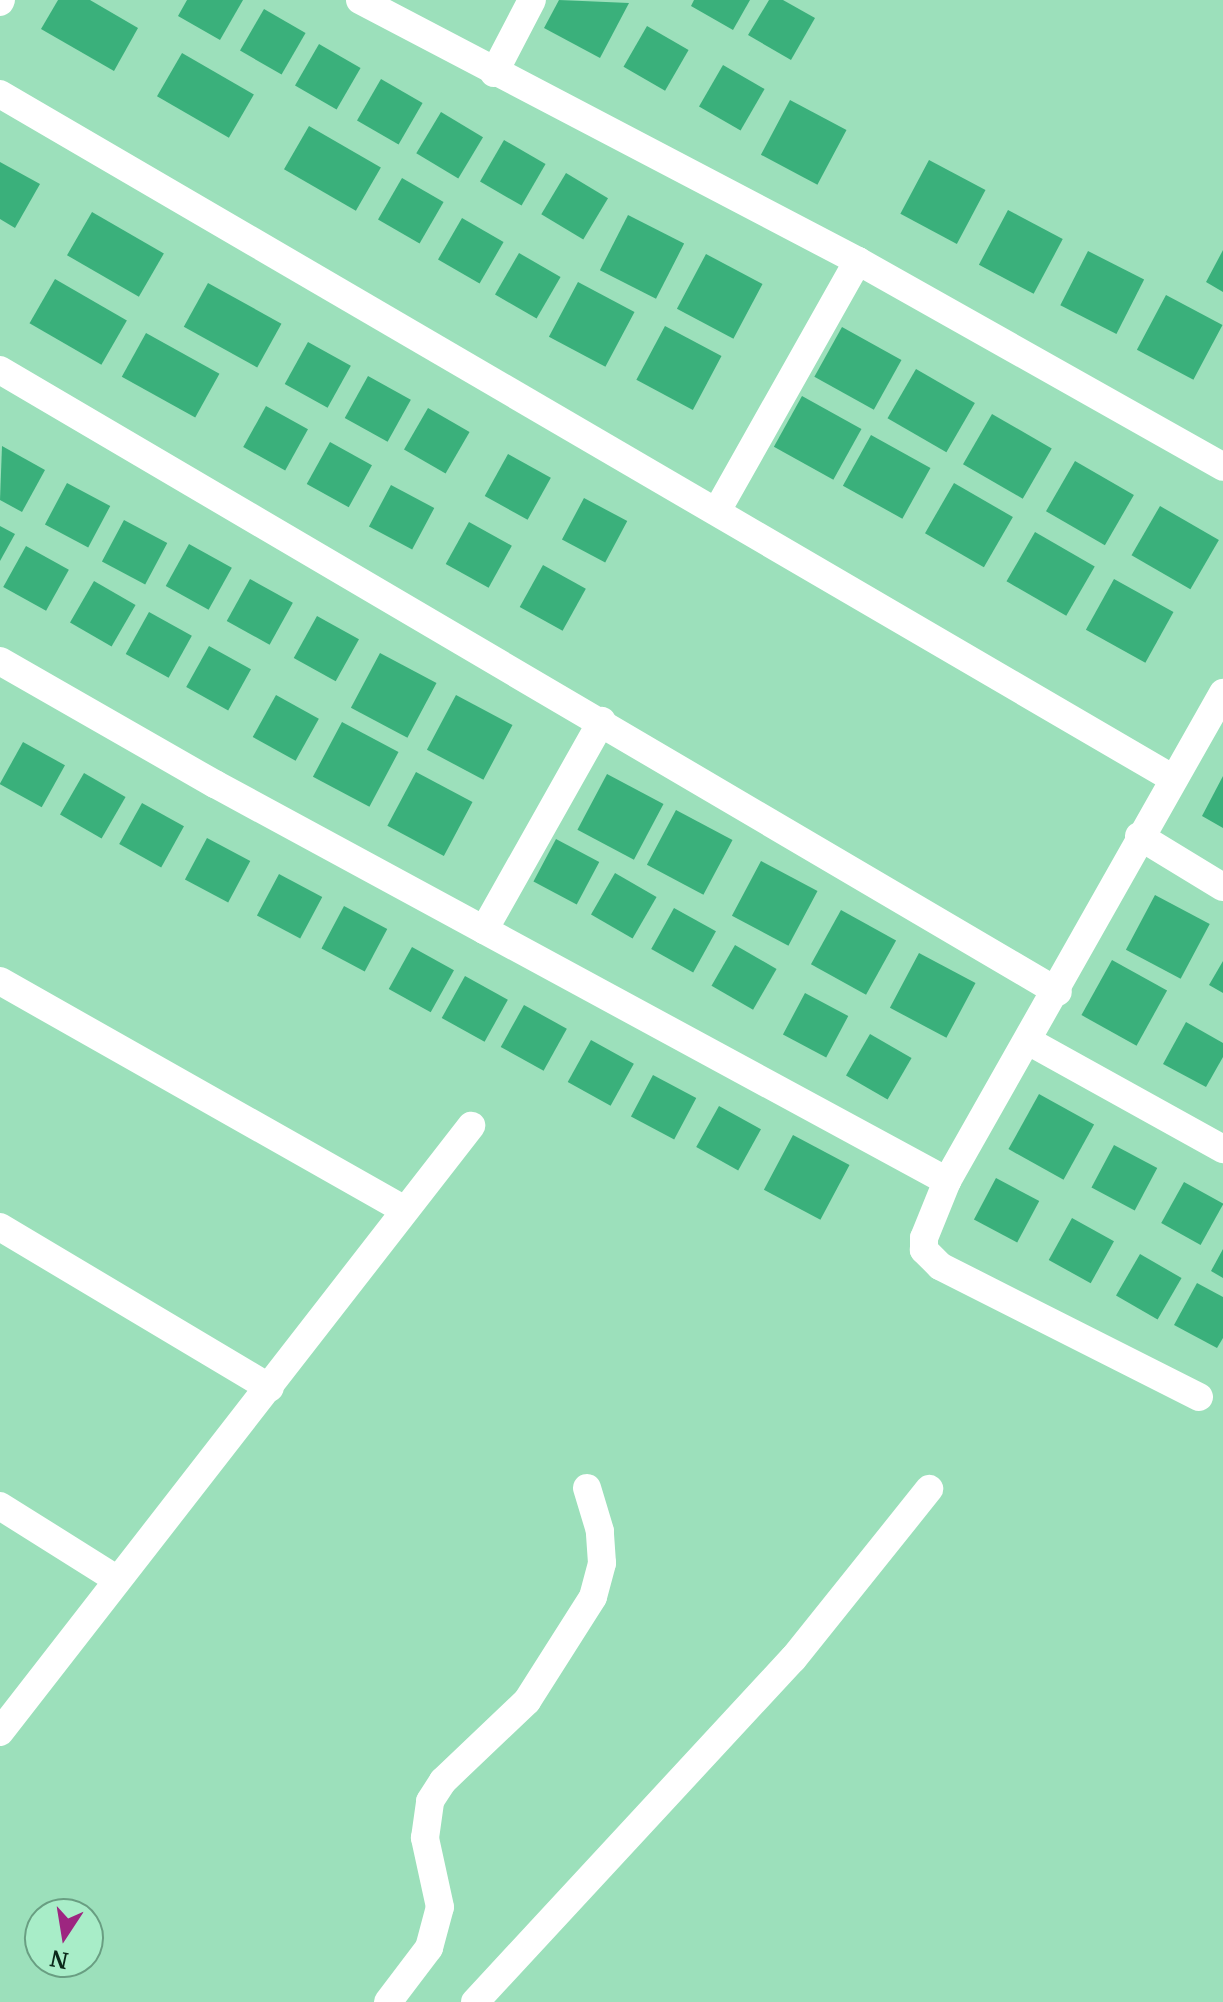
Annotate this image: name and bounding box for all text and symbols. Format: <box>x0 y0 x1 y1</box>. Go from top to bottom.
north arrow <box>24 1898 104 1978</box>
text: N <box>48 1944 71 1975</box>

